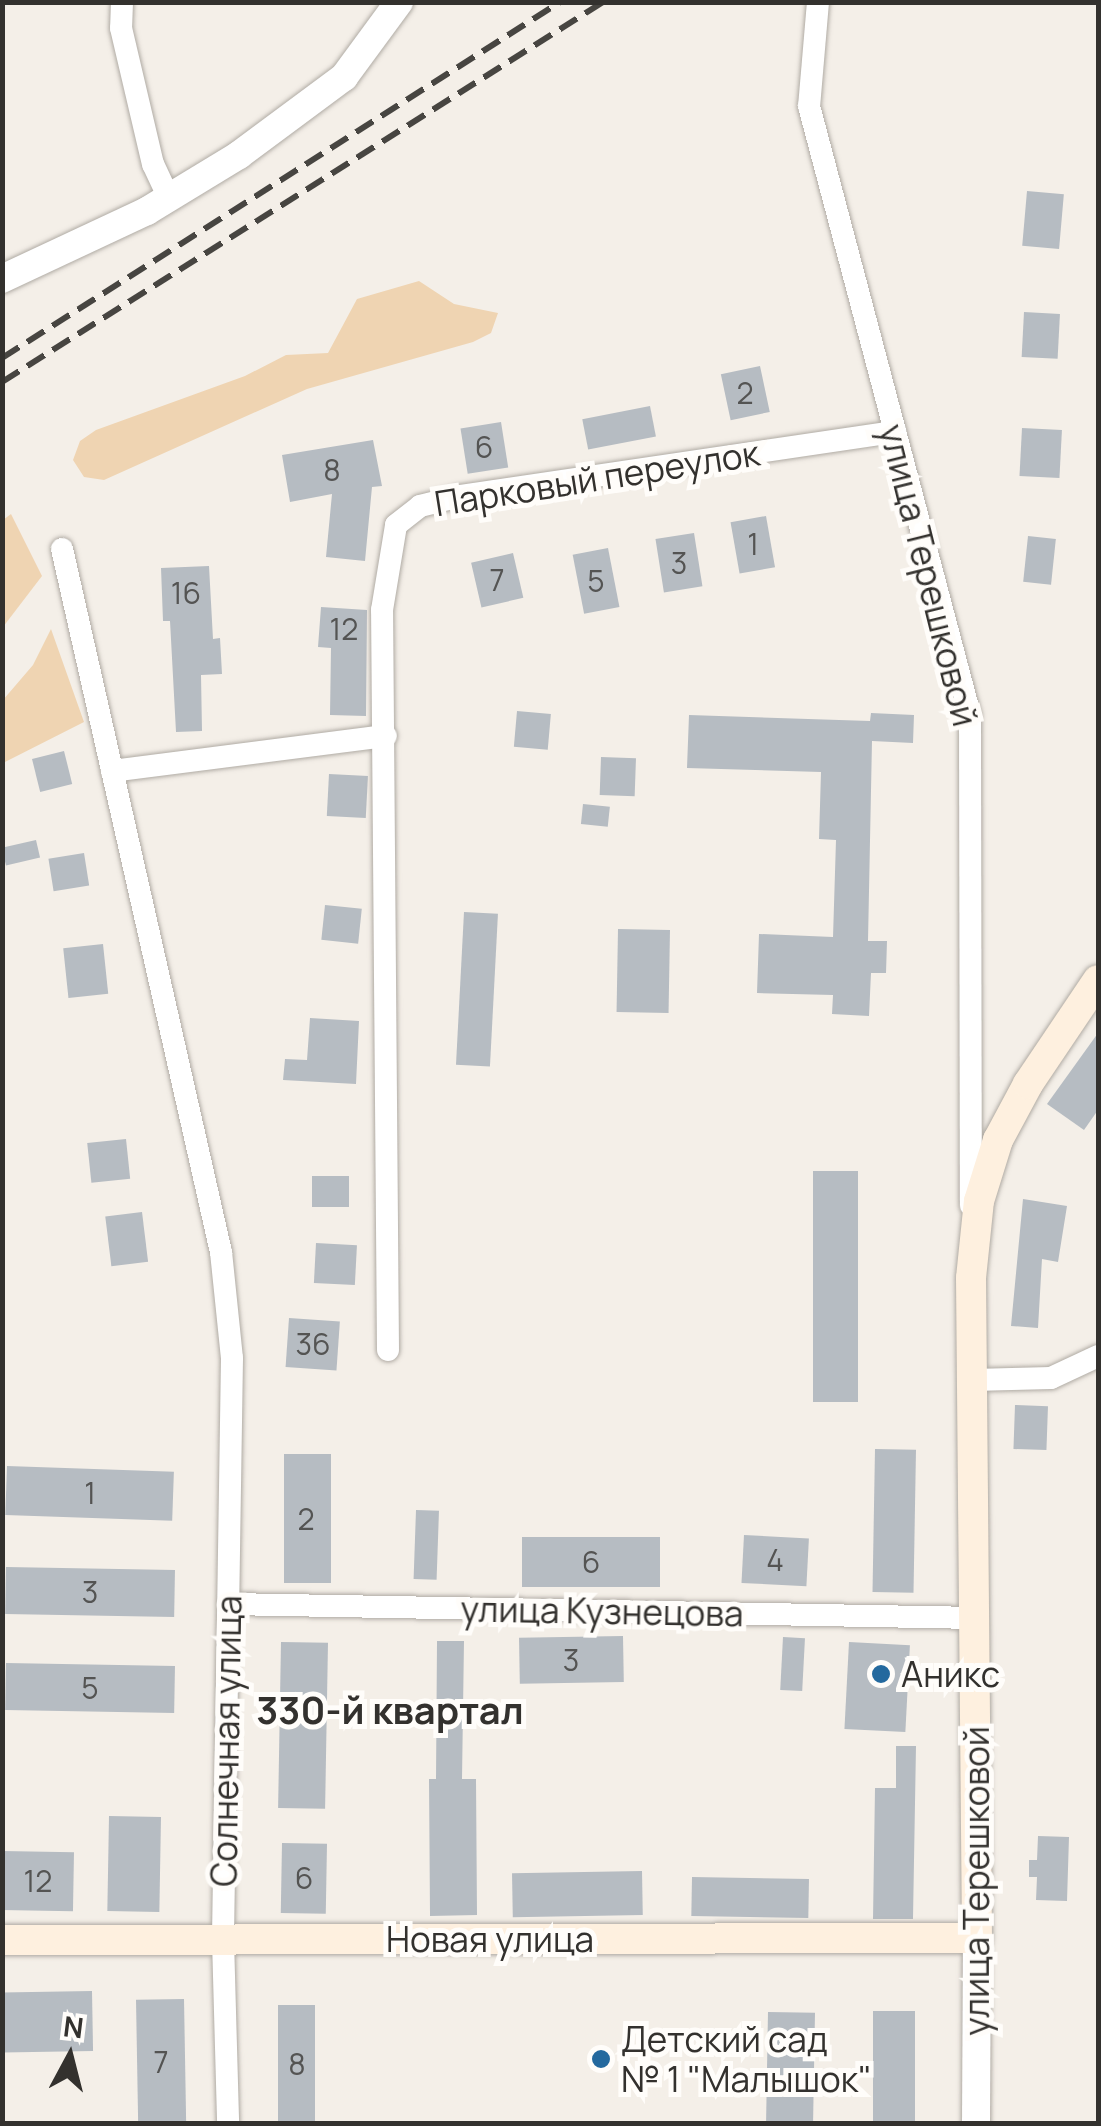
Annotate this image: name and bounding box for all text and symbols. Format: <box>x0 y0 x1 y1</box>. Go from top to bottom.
house number: 2 <box>736 375 754 411</box>
street label: улица Терешковой <box>871 420 987 730</box>
house number: 6 <box>475 429 493 465</box>
street label: Парковый переулок <box>432 432 762 524</box>
house number: 8 <box>323 452 341 488</box>
house number: 1 <box>747 526 759 562</box>
house number: 3 <box>671 545 687 581</box>
house number: 7 <box>489 562 505 598</box>
house number: 5 <box>587 563 605 599</box>
house number: 16 <box>171 575 201 611</box>
house number: 12 <box>330 611 358 647</box>
house number: 36 <box>295 1326 331 1362</box>
house number: 1 <box>84 1475 96 1511</box>
house number: 2 <box>297 1501 315 1537</box>
house number: 4 <box>766 1542 784 1578</box>
house number: 6 <box>582 1544 600 1580</box>
house number: 3 <box>82 1574 98 1610</box>
street label: улица Кузнецова <box>460 1588 744 1634</box>
street label: Солнечная улица <box>202 1595 250 1887</box>
house number: 3 <box>563 1642 579 1678</box>
place label: Аникс <box>901 1653 1000 1695</box>
marker: Аникс <box>870 1663 892 1685</box>
house number: 5 <box>81 1670 99 1706</box>
district label: 330-й квартал <box>256 1687 524 1733</box>
street label: улица Терешковой <box>955 1726 997 2036</box>
house number: 6 <box>295 1860 313 1896</box>
house number: 12 <box>24 1863 52 1899</box>
street label: Новая улица <box>386 1918 594 1960</box>
north arrow <box>20 2006 120 2106</box>
text: N <box>61 2006 86 2046</box>
place label: Детский сад № 1 "Малышок" <box>621 2018 872 2100</box>
house number: 7 <box>153 2044 169 2080</box>
house number: 8 <box>288 2046 306 2082</box>
marker: Детский сад № 1 "Малышок" <box>590 2048 612 2070</box>

